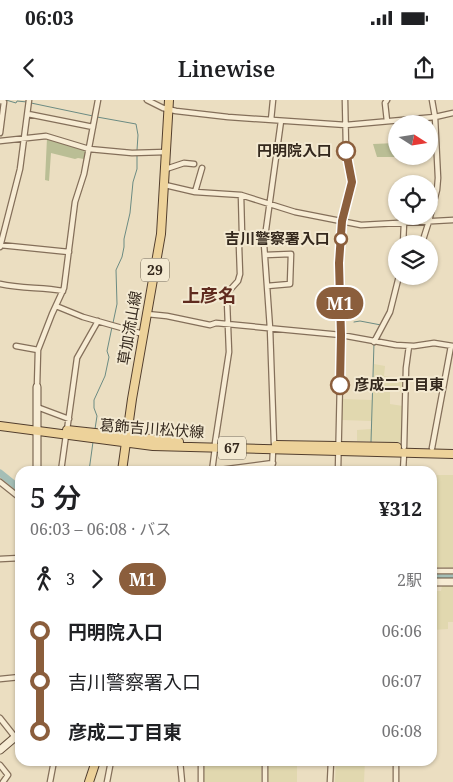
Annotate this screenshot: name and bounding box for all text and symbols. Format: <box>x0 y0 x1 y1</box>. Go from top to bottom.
text: 06:03 <box>25 5 74 31</box>
text: Linewise <box>178 53 275 83</box>
icon: back <box>15 54 43 82</box>
icon: share <box>410 54 438 82</box>
north arrow <box>388 115 438 165</box>
map controls <box>388 115 438 285</box>
place label: 円明院入口 <box>257 140 332 160</box>
marker: 円明院入口 <box>336 141 356 161</box>
button: locate <box>388 175 438 225</box>
place label: 吉川警察署入口 <box>225 228 330 248</box>
marker: 吉川警察署入口 <box>334 232 348 246</box>
button: layers <box>388 235 438 285</box>
road number: 29 <box>141 258 169 282</box>
district label: 上彦名 <box>182 283 236 307</box>
line badge: M1 <box>318 287 362 319</box>
street label: 草加流山線 <box>113 289 145 367</box>
text: M1 <box>326 291 354 315</box>
place label: 彦成二丁目東 <box>354 374 444 394</box>
marker: 彦成二丁目東 <box>330 375 350 395</box>
street label: 葛飾吉川松伏線 <box>99 414 205 442</box>
road number: 67 <box>218 436 246 459</box>
text: 5 分 <box>30 478 81 516</box>
text: ¥312 <box>379 496 422 522</box>
text: 06:03 – 06:08 · バス <box>30 518 171 540</box>
icon: walk <box>30 565 58 593</box>
icon: forward <box>83 565 111 593</box>
text: M1 <box>129 567 156 591</box>
text: 3 <box>66 568 75 590</box>
text: 2駅 <box>397 569 422 591</box>
text: 円明院入口 <box>68 619 163 645</box>
text: 06:06 <box>382 620 422 642</box>
text: 吉川警察署入口 <box>68 669 201 695</box>
text: 06:07 <box>382 670 422 692</box>
text: 彦成二丁目東 <box>68 719 182 745</box>
text: 06:08 <box>382 720 422 742</box>

